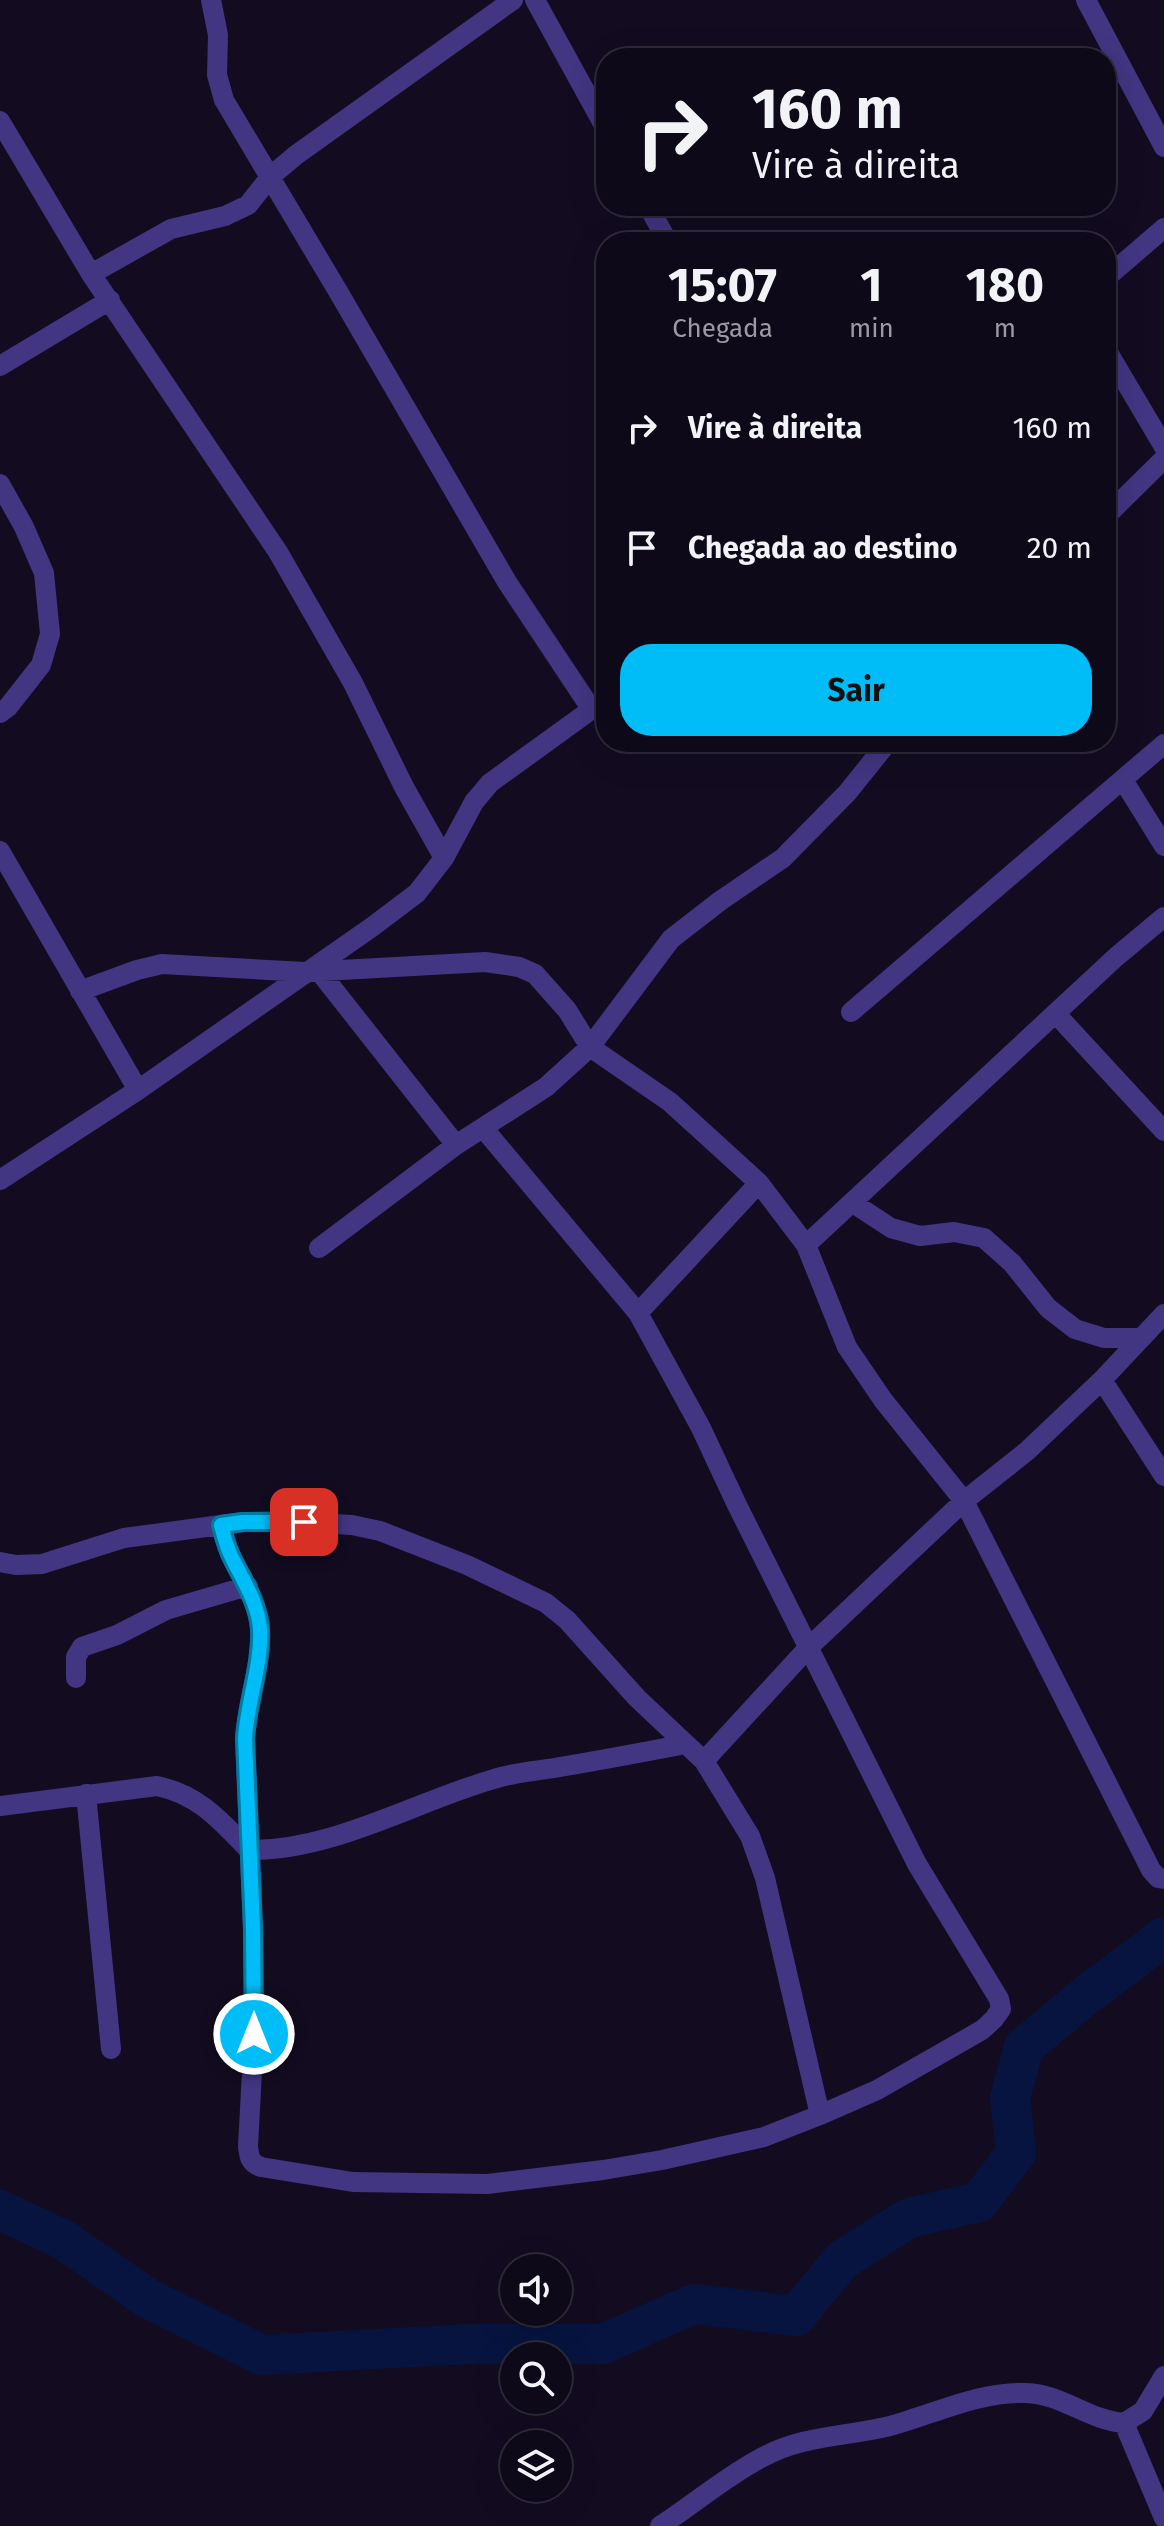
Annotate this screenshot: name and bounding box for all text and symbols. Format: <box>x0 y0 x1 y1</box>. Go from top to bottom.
text: 160 m <box>752 76 903 143</box>
icon: right <box>620 80 724 184</box>
text: Vire à direita <box>752 144 960 188</box>
text: 15:07 <box>668 256 777 314</box>
text: 1 <box>860 256 883 314</box>
text: 180 <box>966 256 1044 314</box>
text: Chegada <box>672 313 773 344</box>
text: min <box>849 313 894 344</box>
text: m <box>994 313 1016 344</box>
icon: right <box>620 406 664 450</box>
text: Vire à direita <box>688 410 862 446</box>
text: 160 m <box>1013 410 1092 446</box>
icon: arrive <box>620 526 664 570</box>
text: Chegada ao destino <box>688 530 958 566</box>
text: 20 m <box>1027 530 1092 566</box>
button: Sair <box>620 644 1092 736</box>
pin <box>270 1488 338 1556</box>
icon: arrive <box>282 1500 326 1544</box>
position arrow <box>212 1992 296 2076</box>
map controls <box>500 2254 572 2502</box>
button: sound <box>500 2254 572 2326</box>
button: search <box>500 2342 572 2414</box>
button: layers <box>500 2430 572 2502</box>

